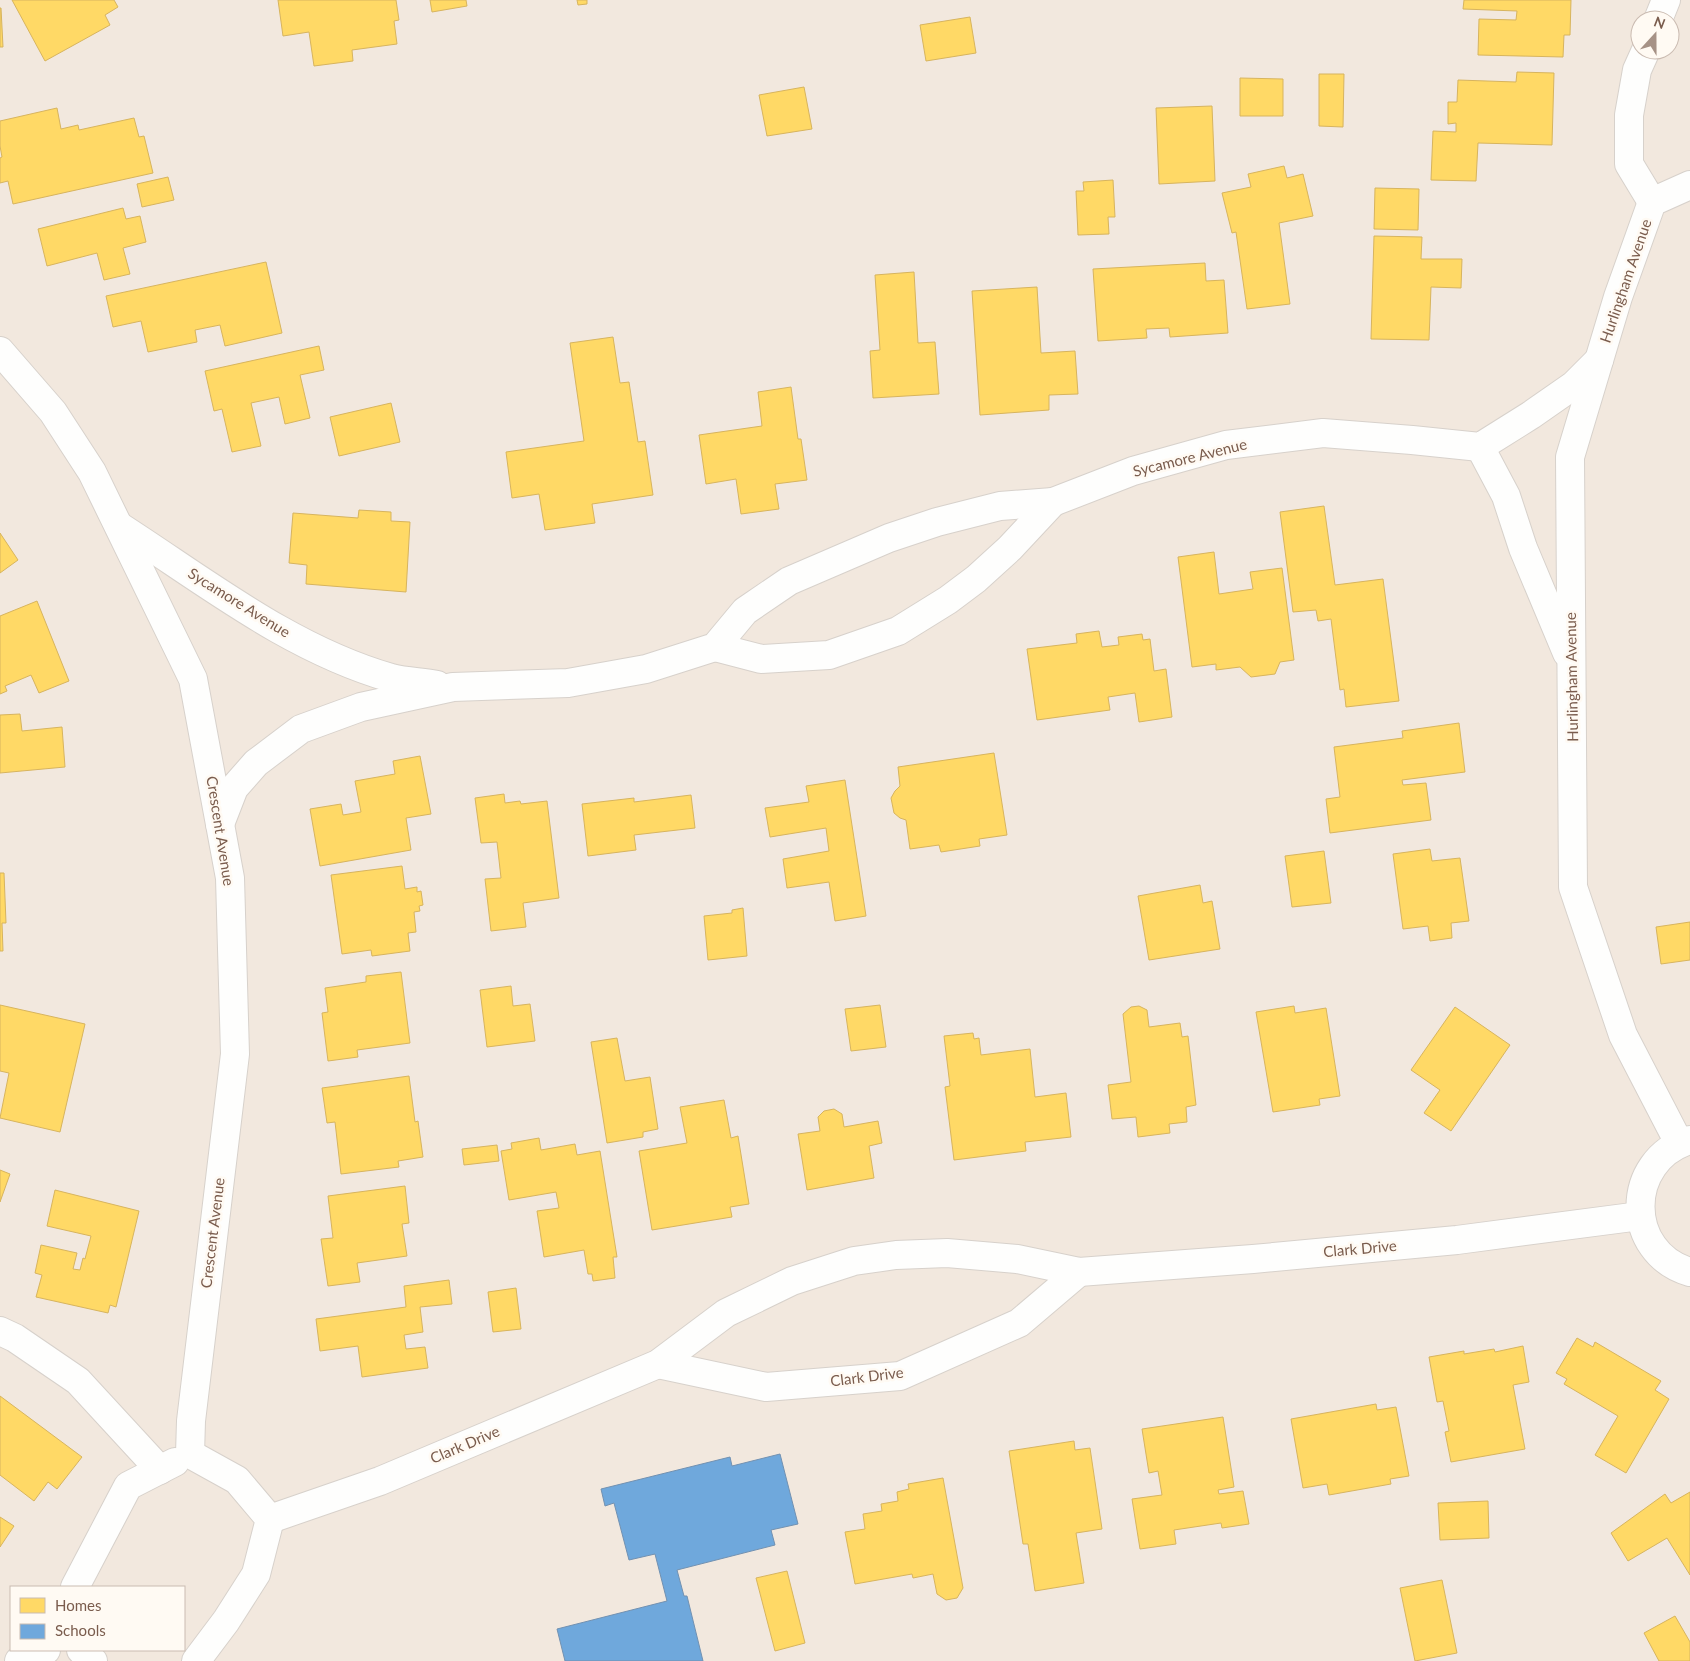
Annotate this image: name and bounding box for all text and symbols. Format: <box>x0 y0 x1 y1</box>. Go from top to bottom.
north arrow <box>1630 10 1680 60</box>
text: N <box>1652 13 1668 32</box>
street label: Hurlingham Avenue <box>1595 216 1655 345</box>
street label: Sycamore Avenue <box>1131 434 1249 480</box>
street label: Sycamore Avenue <box>185 564 294 641</box>
street label: Hurlingham Avenue <box>1561 612 1581 742</box>
street label: Crescent Avenue <box>203 775 239 887</box>
street label: Crescent Avenue <box>196 1177 228 1289</box>
street label: Clark Drive <box>1322 1236 1397 1260</box>
street label: Clark Drive <box>829 1363 905 1389</box>
street label: Clark Drive <box>427 1421 502 1467</box>
legend <box>10 1586 185 1651</box>
text: Homes <box>55 1596 101 1614</box>
text: Schools <box>55 1621 106 1639</box>

